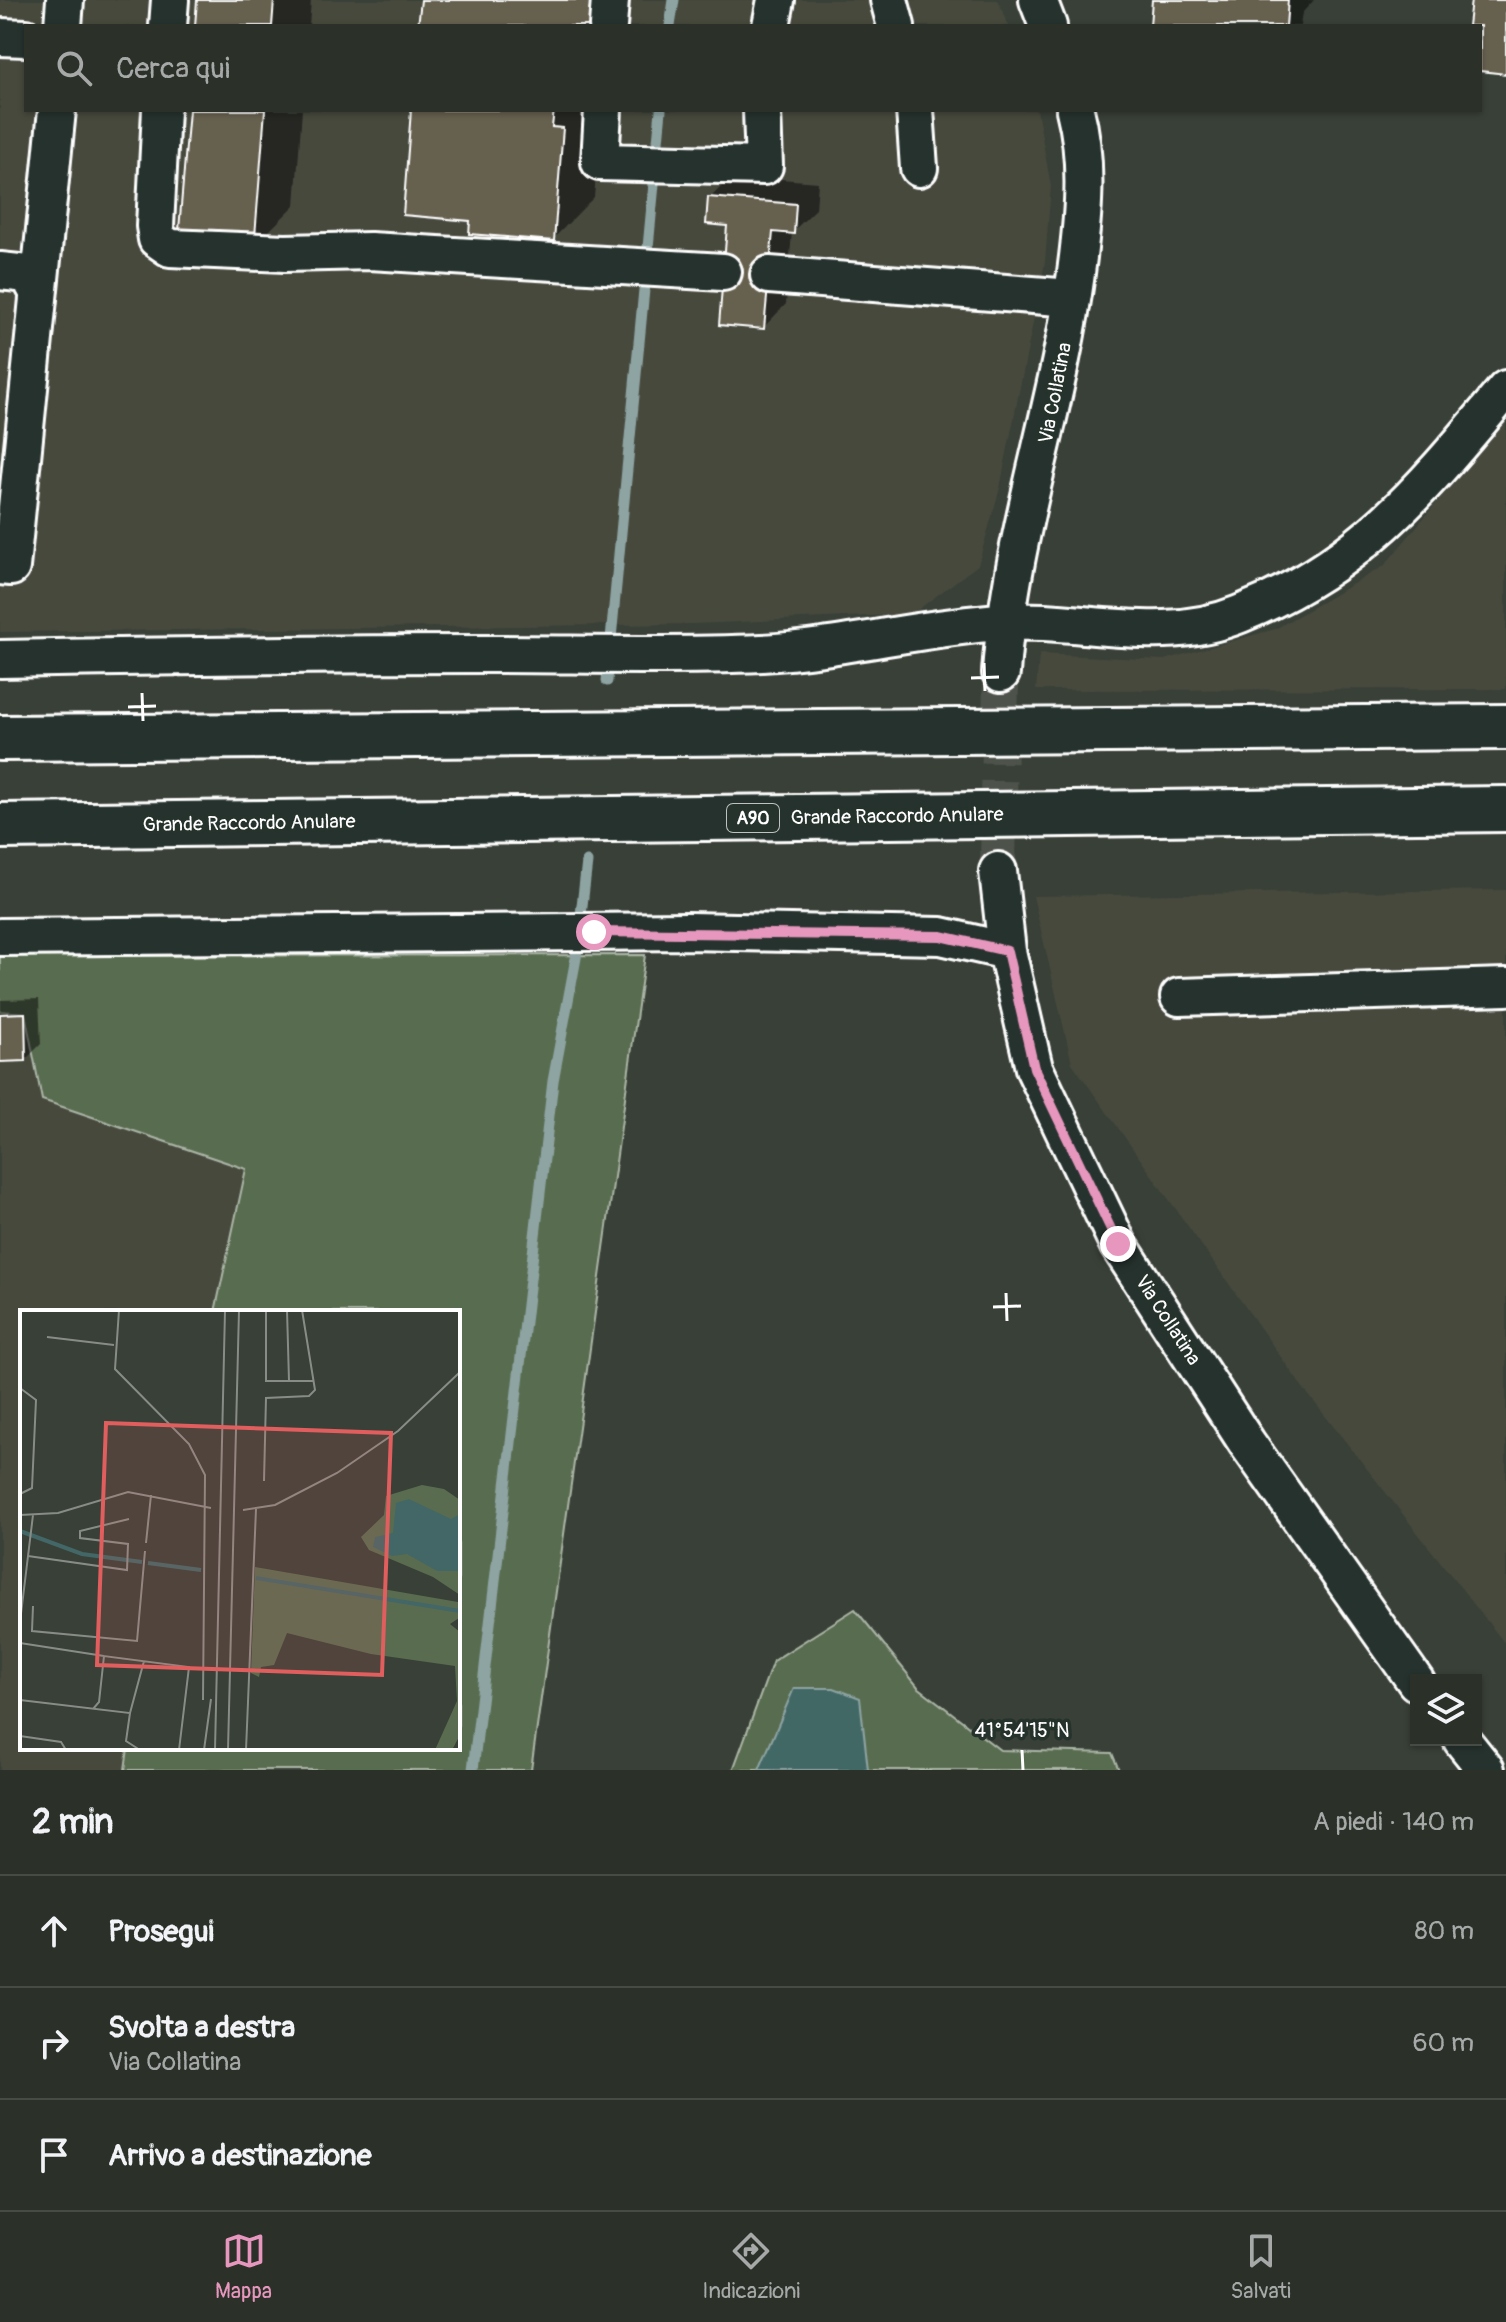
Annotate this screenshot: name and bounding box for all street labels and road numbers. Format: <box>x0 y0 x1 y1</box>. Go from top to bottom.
street label: Via Collatina <box>1033 340 1077 446</box>
street label: Grande Raccordo Anulare <box>790 802 1004 830</box>
road number: A90 <box>727 804 779 832</box>
street label: Grande Raccordo Anulare <box>142 809 356 837</box>
street label: Via Collatina <box>1130 1270 1206 1370</box>

